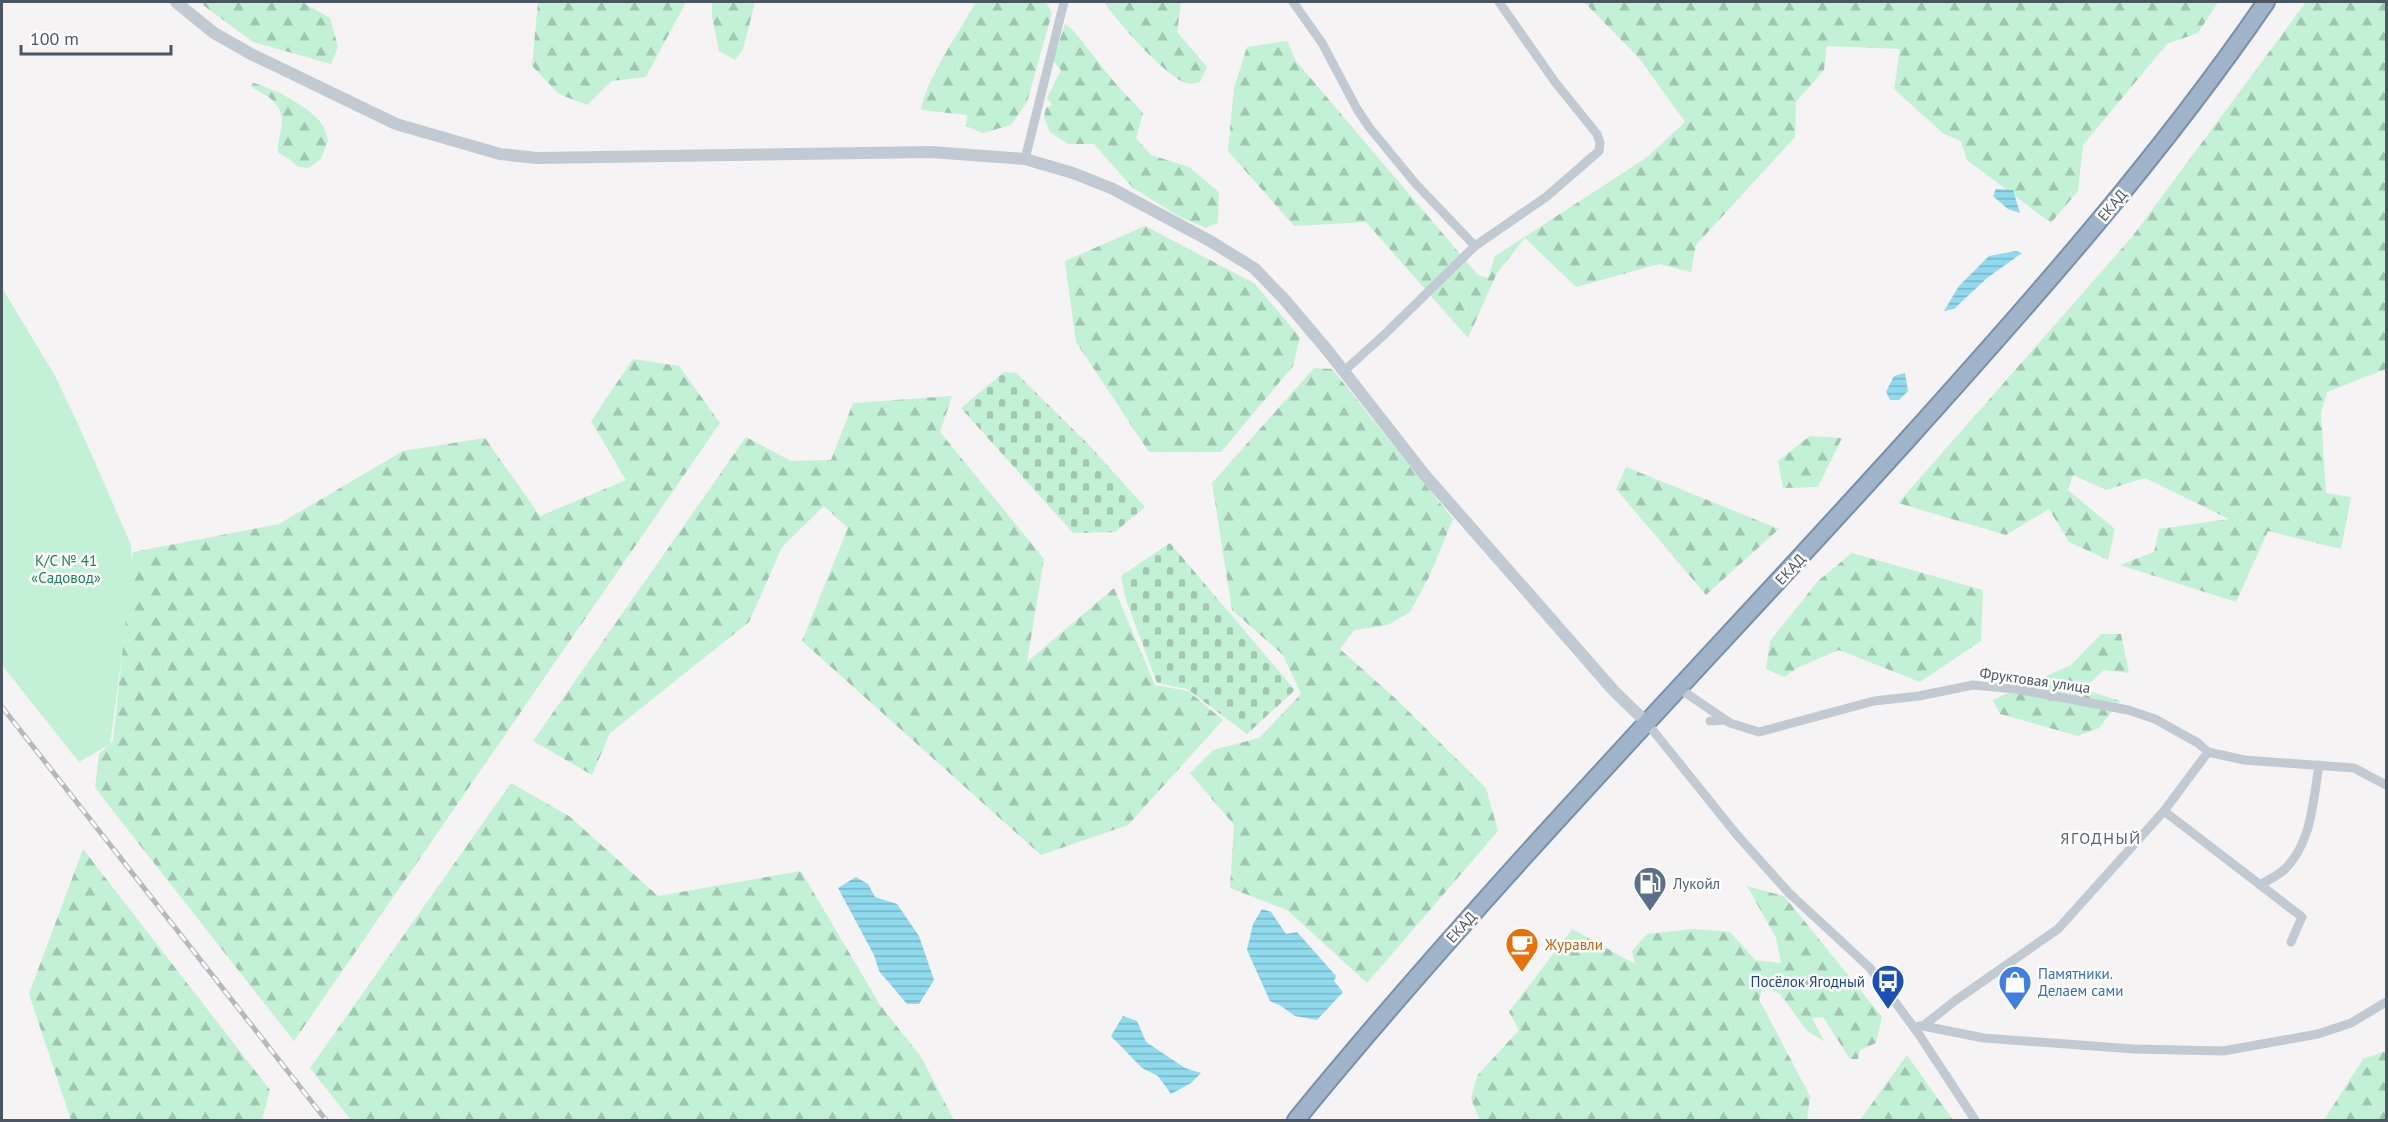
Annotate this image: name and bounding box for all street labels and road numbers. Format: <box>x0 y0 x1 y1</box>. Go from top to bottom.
street label: ЕКАД <box>2093 185 2131 225</box>
street label: ЕКАД <box>1771 549 1809 589</box>
street label: Фруктовая улица <box>1978 663 2092 697</box>
street label: ЕКАД <box>1442 907 1480 947</box>

